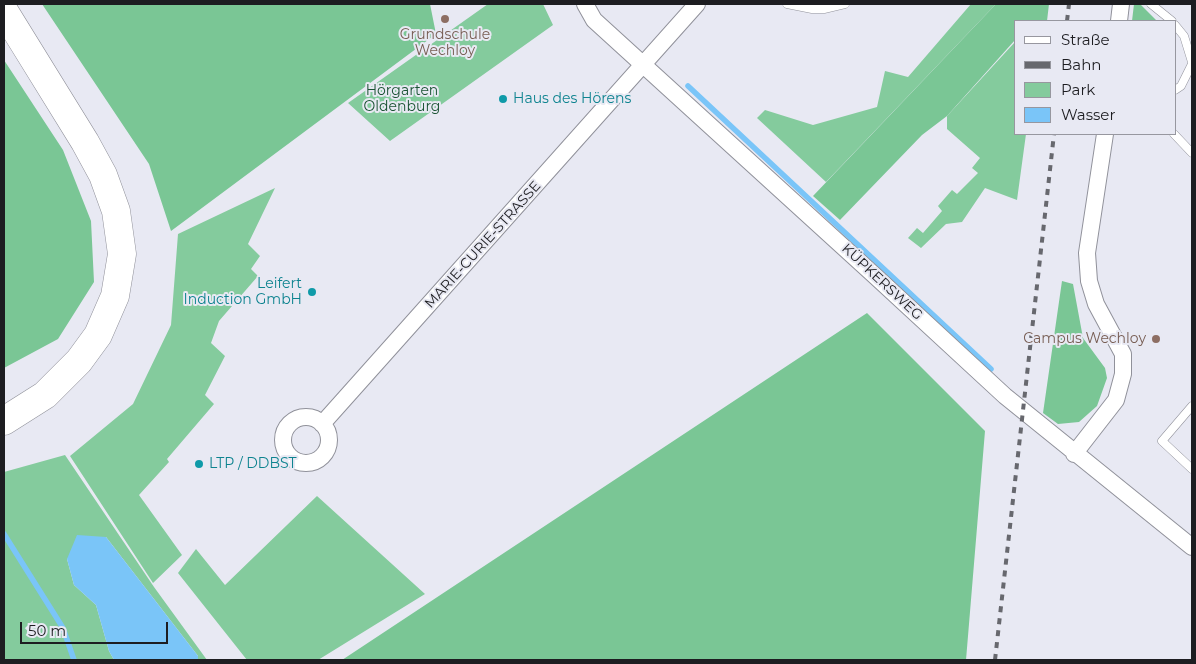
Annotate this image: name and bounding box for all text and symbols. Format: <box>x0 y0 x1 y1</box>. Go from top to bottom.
marker: Grundschule Wechloy <box>439 13 451 25</box>
legend <box>1014 20 1176 135</box>
place label: Grundschule Wechloy <box>400 27 490 59</box>
text: Straße <box>1061 30 1110 49</box>
text: Bahn <box>1061 55 1101 74</box>
text: Park <box>1061 80 1095 99</box>
park label: Hörgarten Oldenburg <box>364 83 440 115</box>
place label: Haus des Hörens <box>513 91 631 107</box>
marker: Haus des Hörens <box>497 93 509 105</box>
text: Wasser <box>1061 105 1115 124</box>
street label: MARIE-CURIE-STRASSE <box>422 178 544 312</box>
street label: KÜPKERSWEG <box>838 240 926 324</box>
place label: Leifert Induction GmbH <box>184 276 302 308</box>
marker: Leifert Induction GmbH <box>306 286 318 298</box>
place label: Campus Wechloy <box>1023 331 1146 347</box>
marker: Campus Wechloy <box>1150 333 1162 345</box>
place label: LTP / DDBST <box>209 456 296 472</box>
marker: LTP / DDBST <box>193 458 205 470</box>
scale bar <box>22 612 170 644</box>
text: 50 m <box>28 621 66 640</box>

